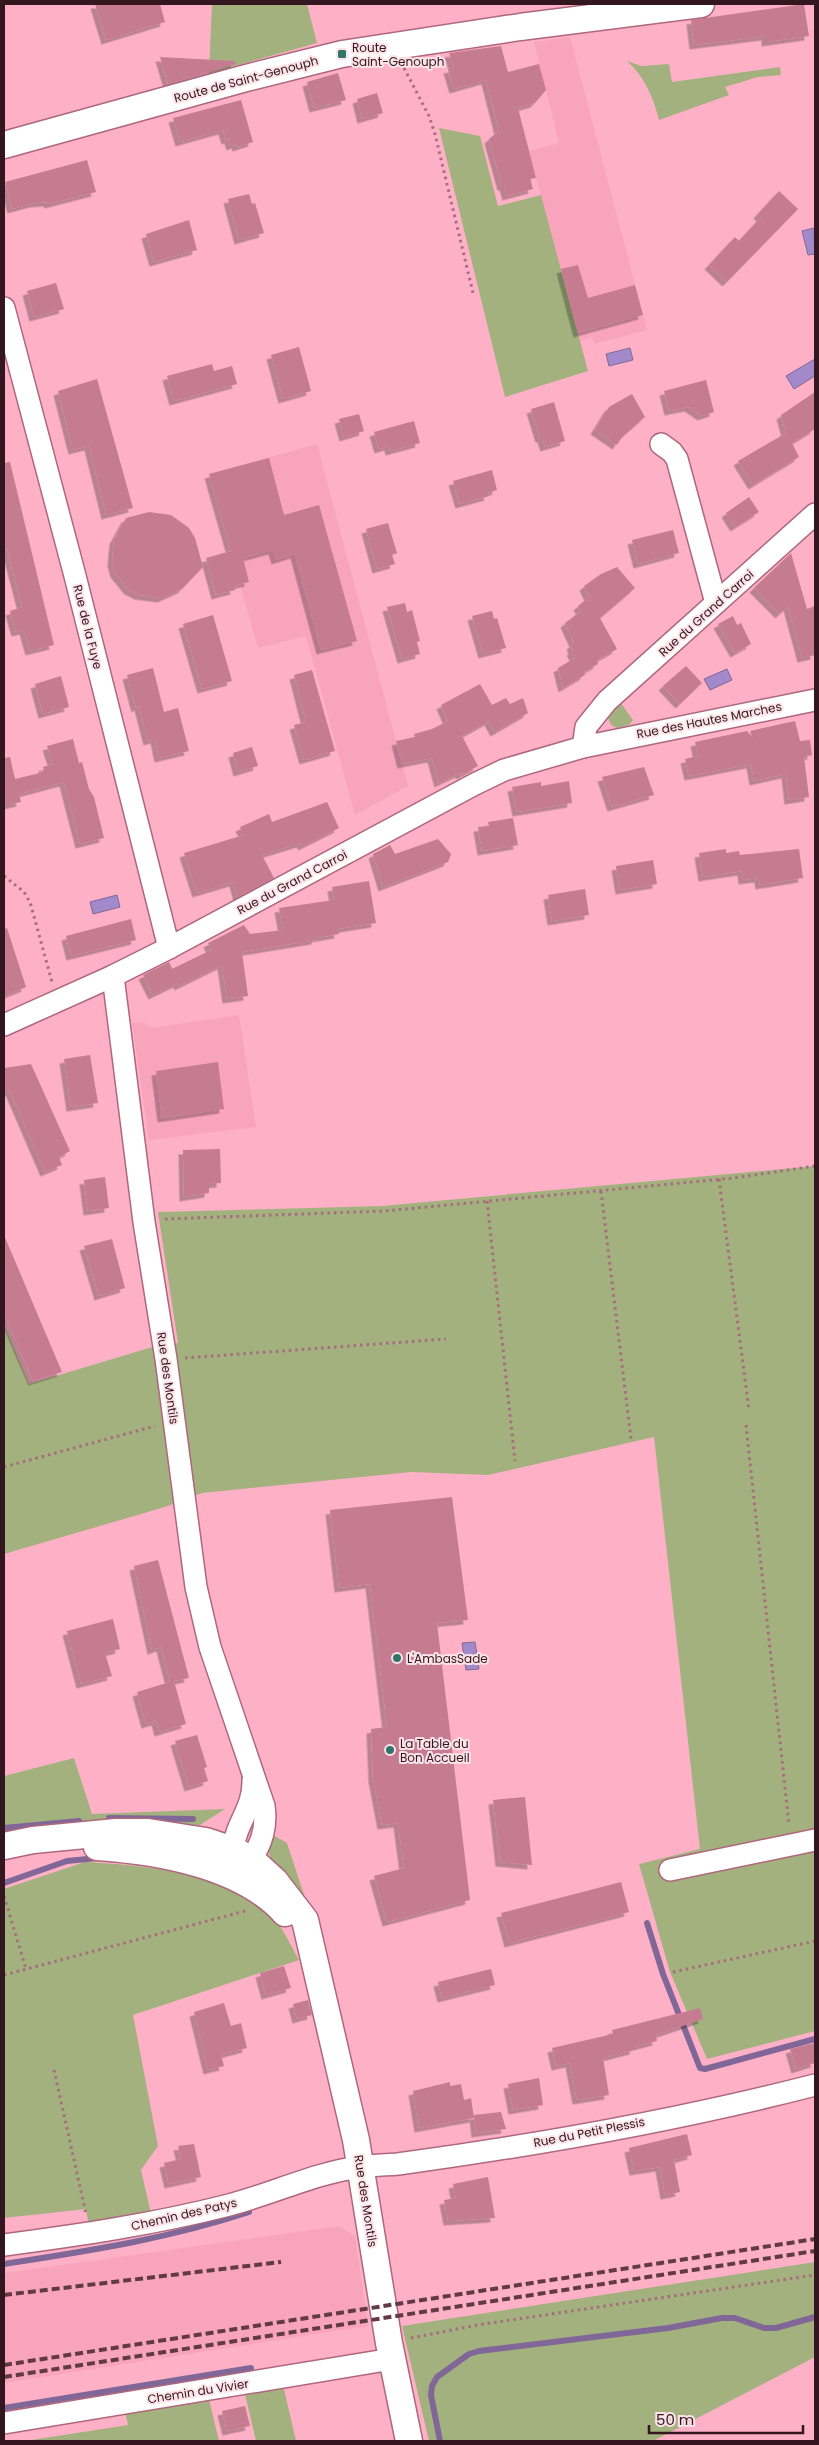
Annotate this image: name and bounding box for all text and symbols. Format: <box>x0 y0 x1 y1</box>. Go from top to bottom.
place label: Route Saint-Genouph <box>352 39 444 70</box>
marker: Route Saint-Genouph <box>336 48 348 60</box>
street label: Route de Saint-Genouph <box>172 52 320 106</box>
street label: Rue du Grand Carroi <box>655 566 757 660</box>
street label: Rue de la Fuye <box>69 583 107 671</box>
street label: Rue des Hautes Marches <box>635 698 783 742</box>
street label: Rue du Grand Carroi <box>234 846 350 918</box>
street label: Rue des Montils <box>153 1331 183 1425</box>
place label: L'AmbasSade <box>407 1650 488 1667</box>
marker: L'AmbasSade <box>391 1652 403 1664</box>
place label: La Table du Bon Accueil <box>400 1735 470 1766</box>
marker: La Table du Bon Accueil <box>384 1744 396 1756</box>
street label: Rue du Petit Plessis <box>532 2113 646 2151</box>
street label: Rue des Montils <box>350 2154 382 2248</box>
street label: Chemin des Patys <box>129 2194 239 2234</box>
street label: Chemin du Vivier <box>146 2375 250 2407</box>
scale bar <box>649 2402 803 2434</box>
text: 50 m <box>656 2409 694 2430</box>

